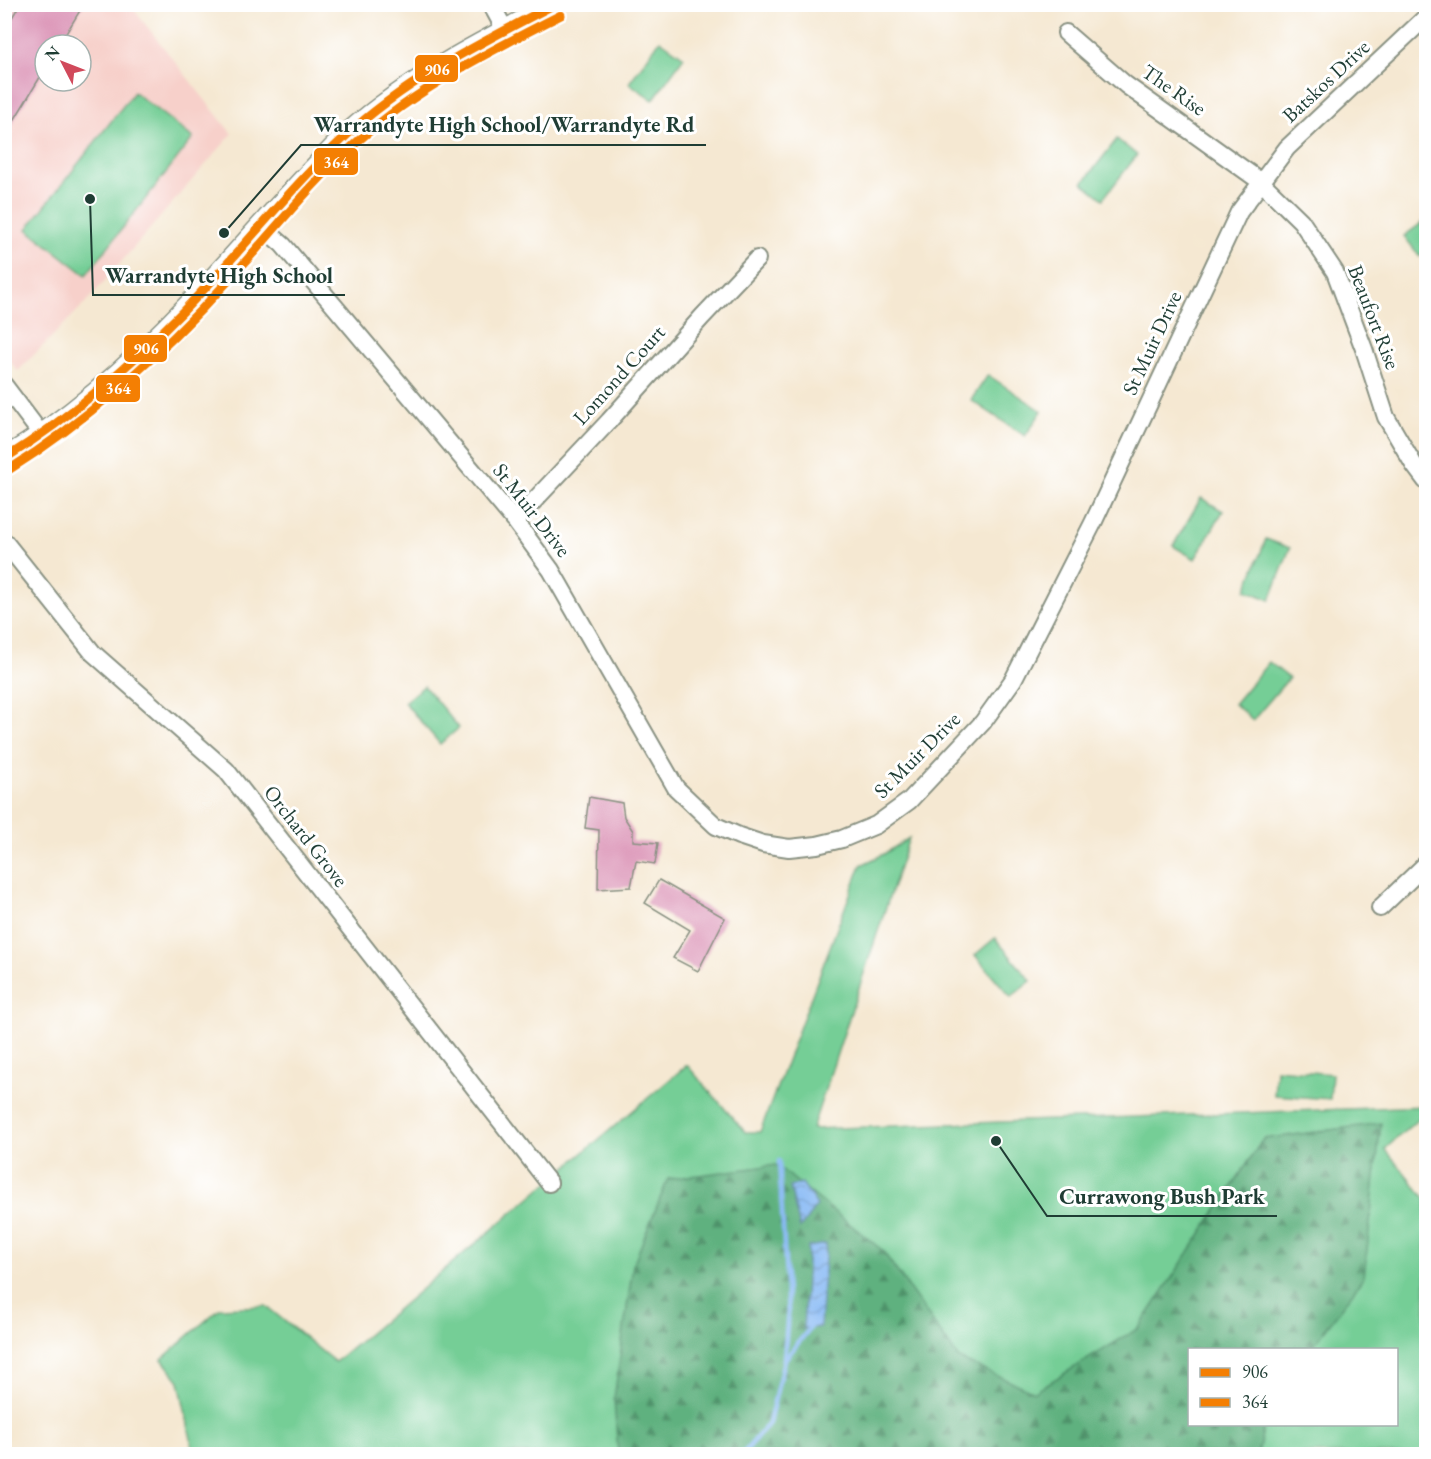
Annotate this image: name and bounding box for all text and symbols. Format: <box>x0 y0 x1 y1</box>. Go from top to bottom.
north arrow <box>33 33 93 93</box>
street label: Batskos Drive <box>1276 33 1375 128</box>
text: N <box>40 41 64 65</box>
line badge: 906 <box>414 54 459 83</box>
street label: The Rise <box>1137 58 1212 121</box>
text: 906 <box>424 59 450 80</box>
callout: Warrandyte High School/Warrandyte Rd <box>301 105 706 145</box>
text: Warrandyte High School/Warrandyte Rd <box>313 110 695 139</box>
line badge: 364 <box>313 147 359 176</box>
text: 364 <box>323 152 349 173</box>
callout: Warrandyte High School <box>93 255 345 295</box>
text: Warrandyte High School <box>105 261 333 290</box>
street label: Beaufort Rise <box>1342 261 1407 373</box>
street label: St Muir Drive <box>1116 286 1187 399</box>
street label: Lomond Court <box>567 319 671 430</box>
line badge: 906 <box>123 334 168 363</box>
text: 906 <box>133 338 159 359</box>
line badge: 364 <box>95 374 141 403</box>
text: 364 <box>105 378 131 399</box>
street label: St Muir Drive <box>487 457 577 562</box>
street label: St Muir Drive <box>868 706 966 804</box>
street label: Orchard Grove <box>258 779 355 892</box>
callout: Currawong Bush Park <box>1047 1176 1277 1216</box>
text: Currawong Bush Park <box>1059 1182 1266 1211</box>
legend <box>1188 1348 1398 1426</box>
text: 906 <box>1242 1360 1268 1383</box>
text: 364 <box>1242 1390 1268 1413</box>

